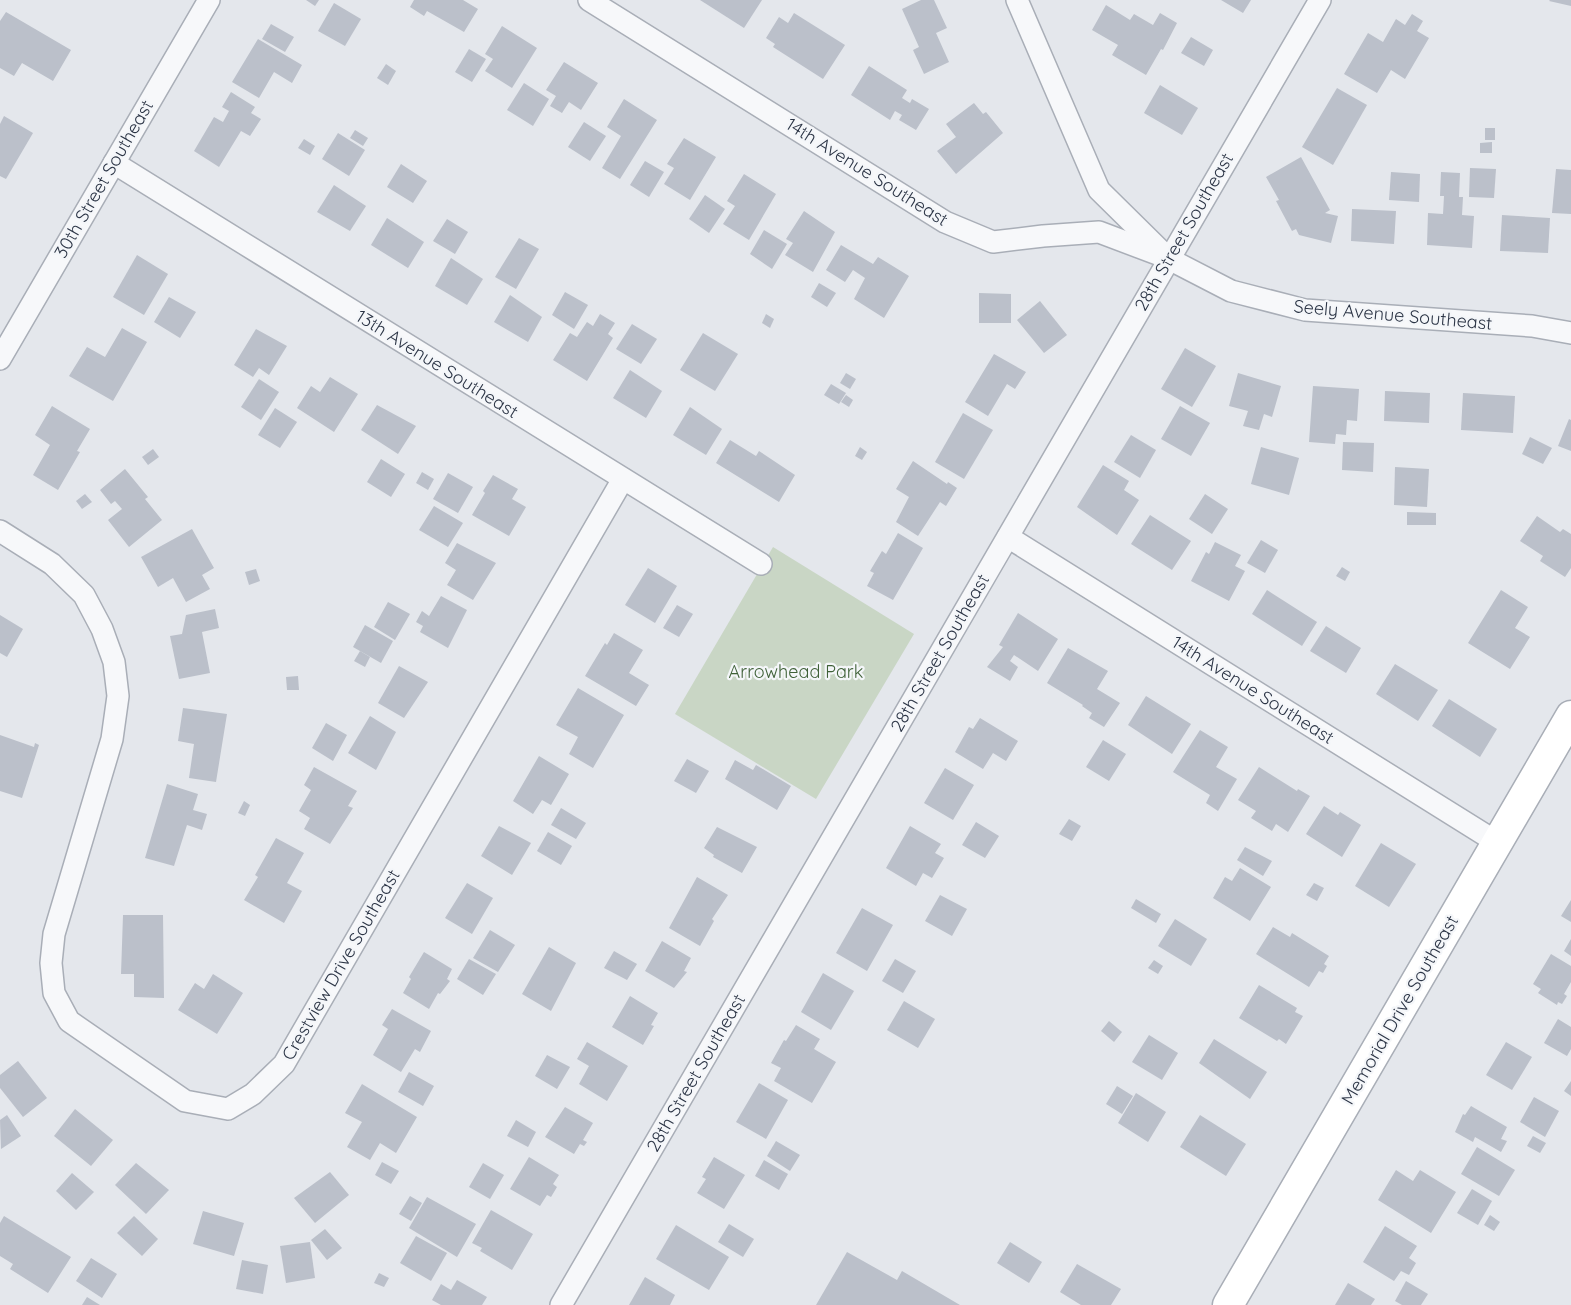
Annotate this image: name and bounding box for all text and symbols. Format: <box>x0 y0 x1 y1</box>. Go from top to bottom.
street label: 30th Street Southeast <box>49 96 158 262</box>
street label: 14th Avenue Southeast <box>782 112 953 231</box>
street label: 28th Street Southeast <box>1129 149 1238 315</box>
street label: Seely Avenue Southeast <box>1293 294 1493 335</box>
street label: 13th Avenue Southeast <box>352 304 523 423</box>
street label: 28th Street Southeast <box>885 570 994 736</box>
street label: 14th Avenue Southeast <box>1168 630 1339 749</box>
park label: Arrowhead Park <box>729 660 863 683</box>
street label: Crestview Drive Southeast <box>276 865 405 1064</box>
street label: Memorial Drive Southeast <box>1336 911 1463 1108</box>
street label: 28th Street Southeast <box>641 990 750 1156</box>

